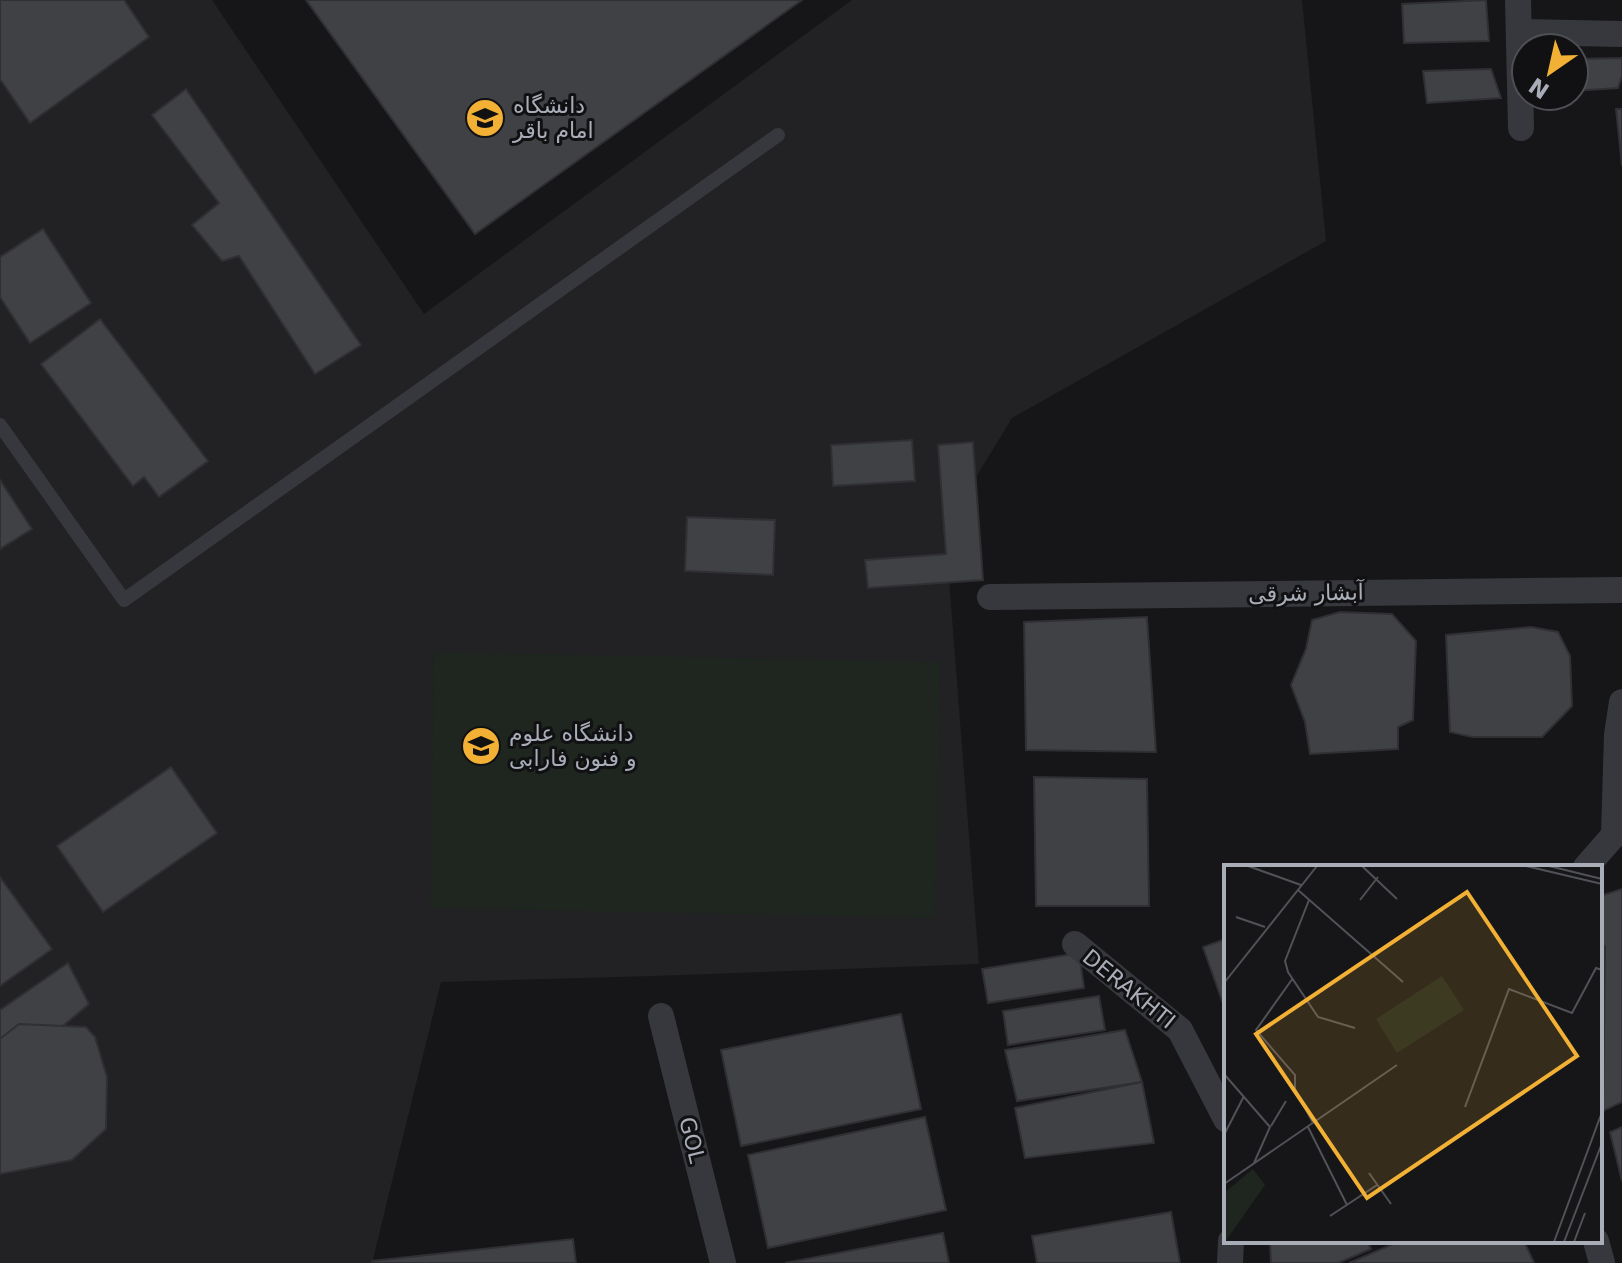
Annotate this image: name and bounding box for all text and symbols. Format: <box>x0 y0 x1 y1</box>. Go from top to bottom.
north arrow <box>1510 32 1590 112</box>
text: N <box>1524 73 1554 104</box>
place label: دانشگاه امام باقر <box>512 93 594 143</box>
school or university icon: دانشگاه امام باقر <box>464 97 506 139</box>
street label: آبشار شرقی <box>1248 578 1365 607</box>
place label: دانشگاه علوم و فنون فارابی <box>509 721 637 771</box>
school or university icon: دانشگاه علوم و فنون فارابی <box>460 725 502 767</box>
inset map <box>1224 865 1602 1243</box>
street label: DERAKHTI <box>1078 944 1180 1034</box>
street label: GOL <box>674 1114 710 1166</box>

